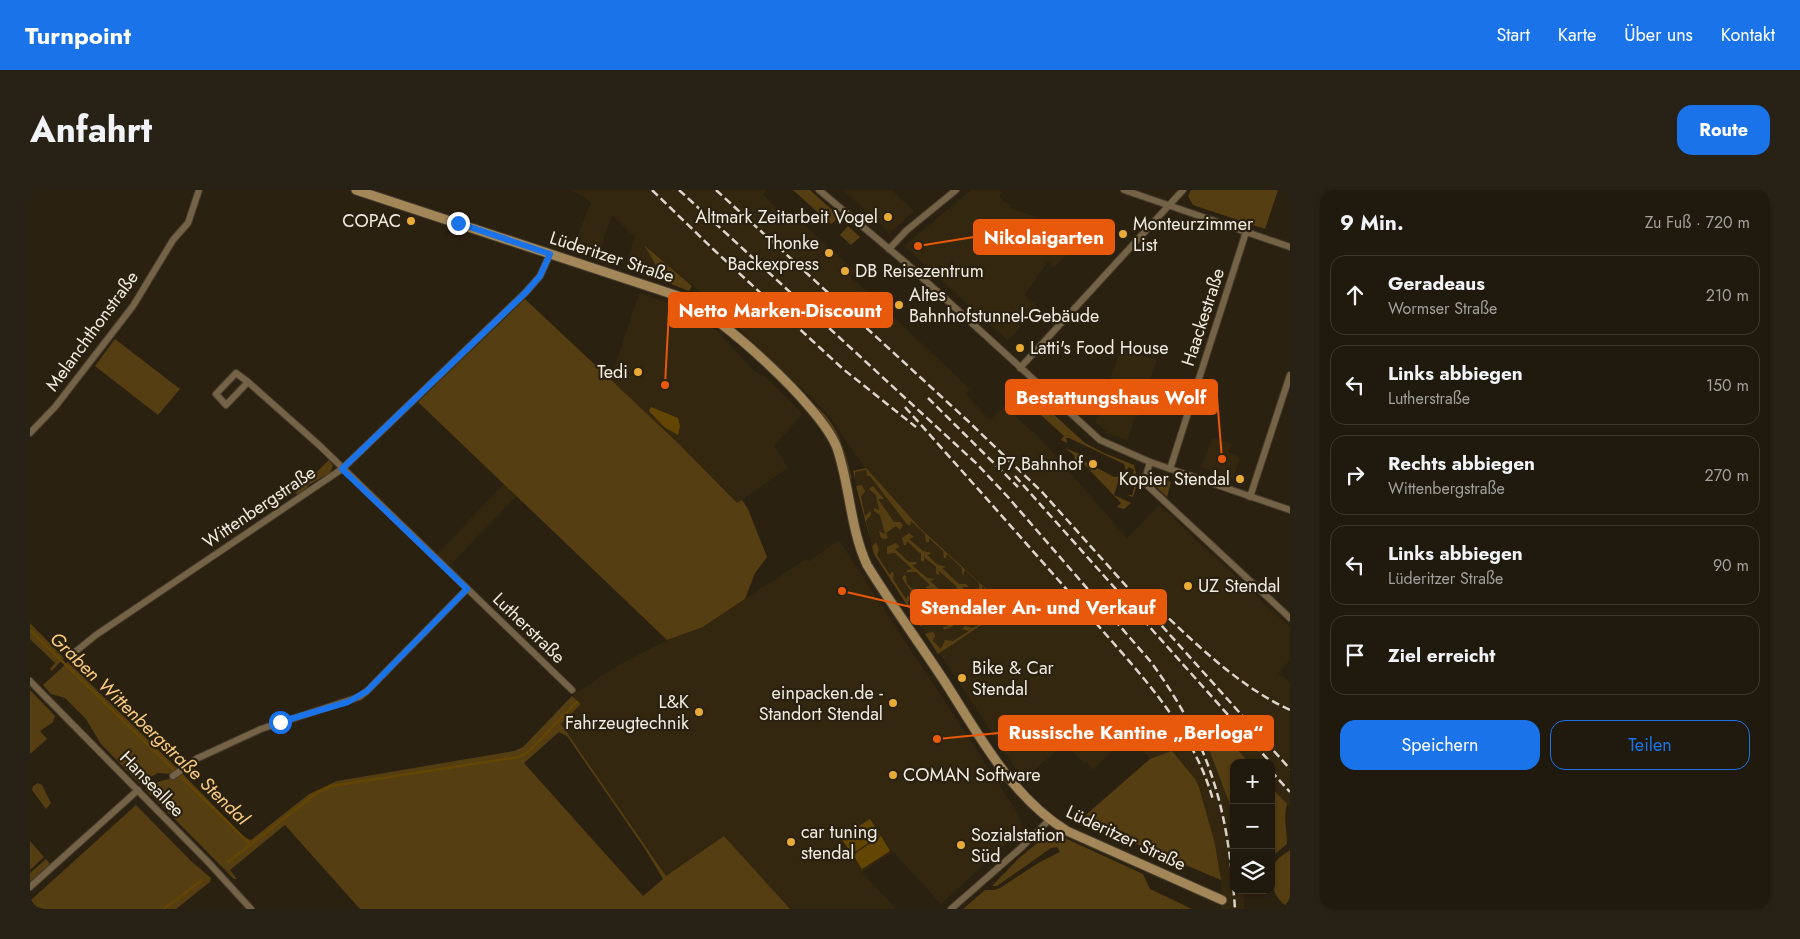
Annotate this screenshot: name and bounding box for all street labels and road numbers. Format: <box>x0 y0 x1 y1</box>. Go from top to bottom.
street label: Lüderitzer Straße <box>546 225 678 289</box>
street label: Melanchthonstraße <box>39 265 145 397</box>
street label: Haackestraße <box>1175 265 1231 369</box>
street label: Wittenbergstraße <box>197 459 321 555</box>
street label: Lutherstraße <box>487 587 571 669</box>
street label: Hanseallee <box>114 745 190 823</box>
street label: Lüderitzer Straße <box>1062 799 1190 877</box>

